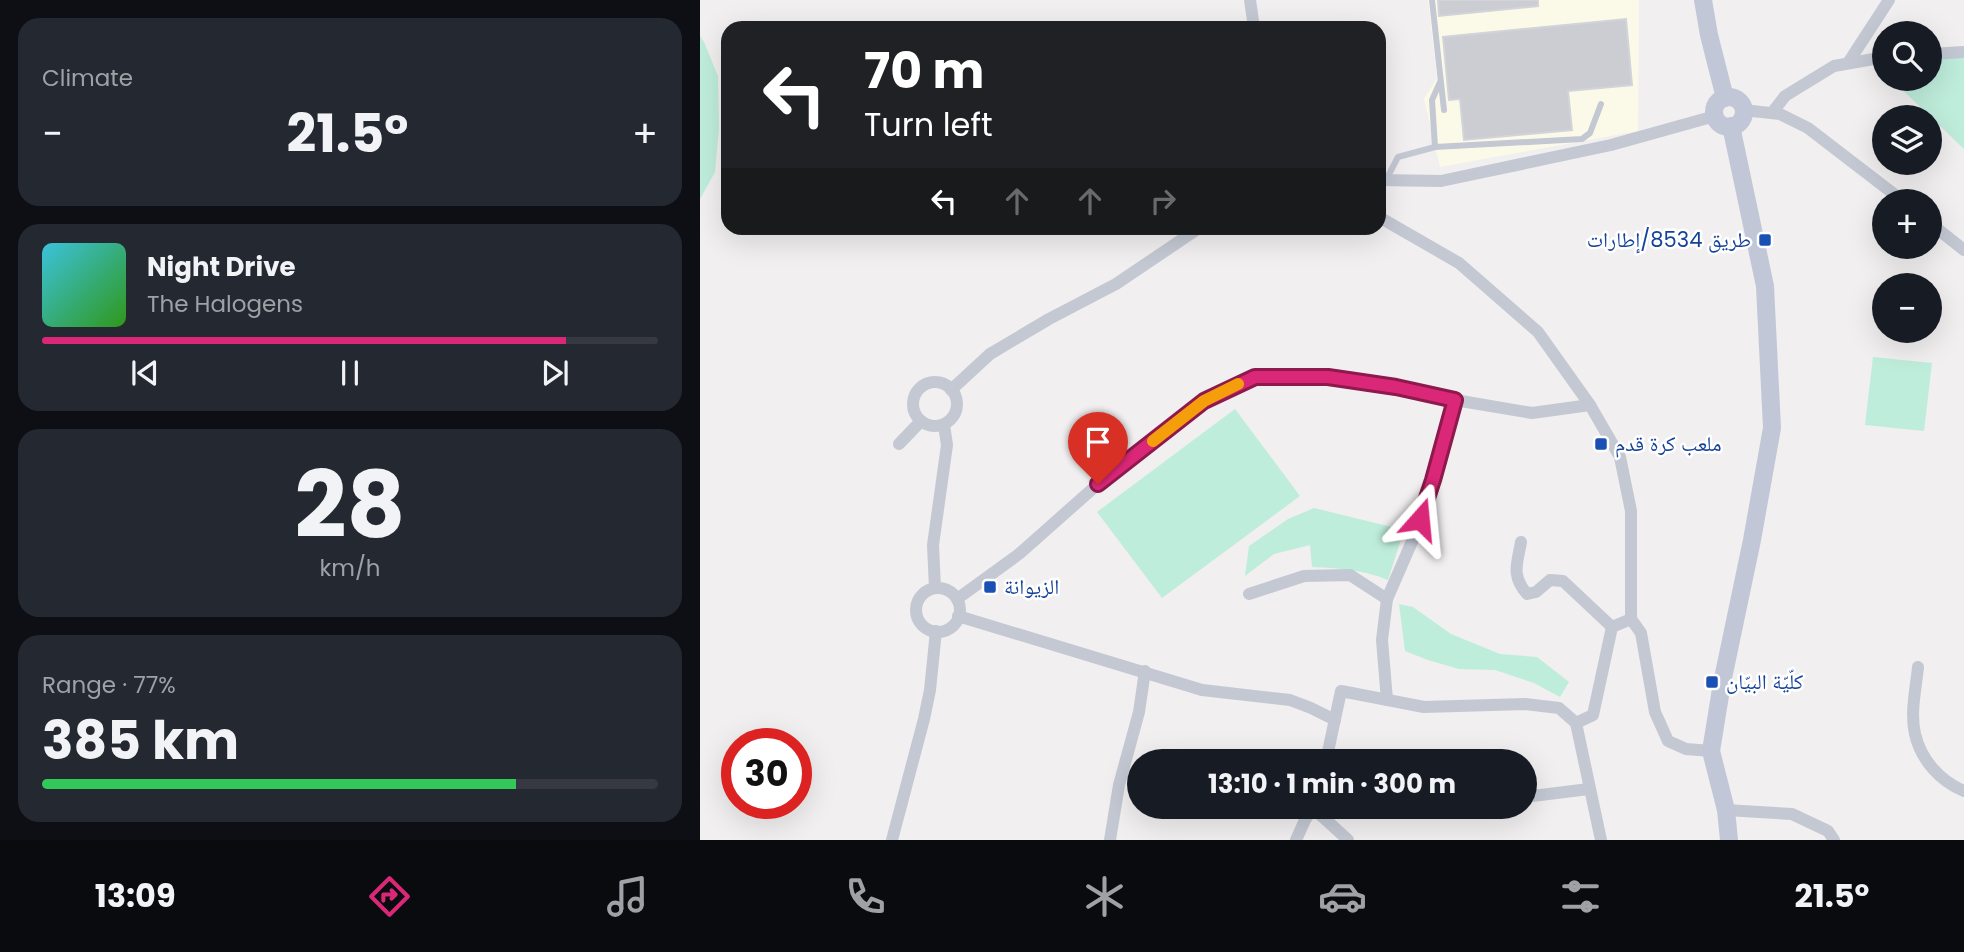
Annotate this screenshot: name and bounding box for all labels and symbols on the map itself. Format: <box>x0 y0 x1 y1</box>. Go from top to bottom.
place label: طريق 8534/إطارات <box>1587 225 1751 254</box>
marker: طريق 8534/إطارات <box>1757 232 1773 248</box>
pin <box>1068 412 1128 484</box>
place label: ملعب كرة قدم <box>1615 429 1722 458</box>
marker: ملعب كرة قدم <box>1593 436 1609 452</box>
position arrow <box>1383 482 1457 556</box>
place label: الزيوانة <box>1004 572 1059 601</box>
marker: الزيوانة <box>982 579 998 595</box>
place label: كلّيّة البيّان <box>1726 667 1804 696</box>
marker: كلّيّة البيّان <box>1704 674 1720 690</box>
speed limit sign: 30 <box>721 728 812 819</box>

